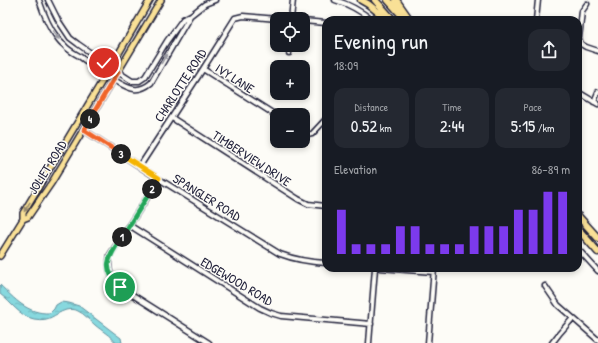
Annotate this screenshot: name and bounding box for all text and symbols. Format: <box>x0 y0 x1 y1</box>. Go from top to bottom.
map controls <box>270 12 310 148</box>
button: locate <box>270 12 310 52</box>
text: Evening run <box>334 26 428 56</box>
one-way arrow <box>52 29 60 40</box>
button: share <box>528 29 570 71</box>
street label: CHARLOTTE ROAD <box>150 44 211 125</box>
pin <box>87 46 121 80</box>
icon: check <box>93 52 115 74</box>
one-way arrow <box>161 53 168 65</box>
text: 18:09 <box>334 56 358 74</box>
street label: IVY LANE <box>212 59 258 97</box>
button: + <box>270 60 310 100</box>
text: Distance <box>355 100 388 114</box>
text: Time <box>442 100 462 114</box>
text: Pace <box>524 100 542 114</box>
button: − <box>270 108 310 148</box>
pin: 4 <box>80 109 100 129</box>
text: 4 <box>88 112 92 126</box>
text: 0.52 <box>351 114 377 137</box>
text: 2:44 <box>440 114 464 137</box>
text: 5:15 <box>511 114 535 137</box>
text: km <box>377 121 392 135</box>
text: /km <box>535 121 555 135</box>
street label: TIMBERVIEW DRIVE <box>209 126 295 190</box>
street label: JOLIET ROAD <box>23 136 71 197</box>
pin: 3 <box>111 144 131 164</box>
text: 3 <box>119 147 123 161</box>
text: Elevation <box>334 160 377 178</box>
text: 86–89 m <box>531 160 570 178</box>
street label: SPANGLER ROAD <box>170 169 245 225</box>
pin: 2 <box>142 179 162 199</box>
text: 2 <box>149 182 155 196</box>
one-way arrow <box>23 202 31 212</box>
pin: 1 <box>112 227 132 247</box>
text: 1 <box>120 230 124 244</box>
street label: EDGEWOOD ROAD <box>198 252 277 310</box>
pin <box>103 270 137 304</box>
icon: arrive <box>109 276 131 298</box>

